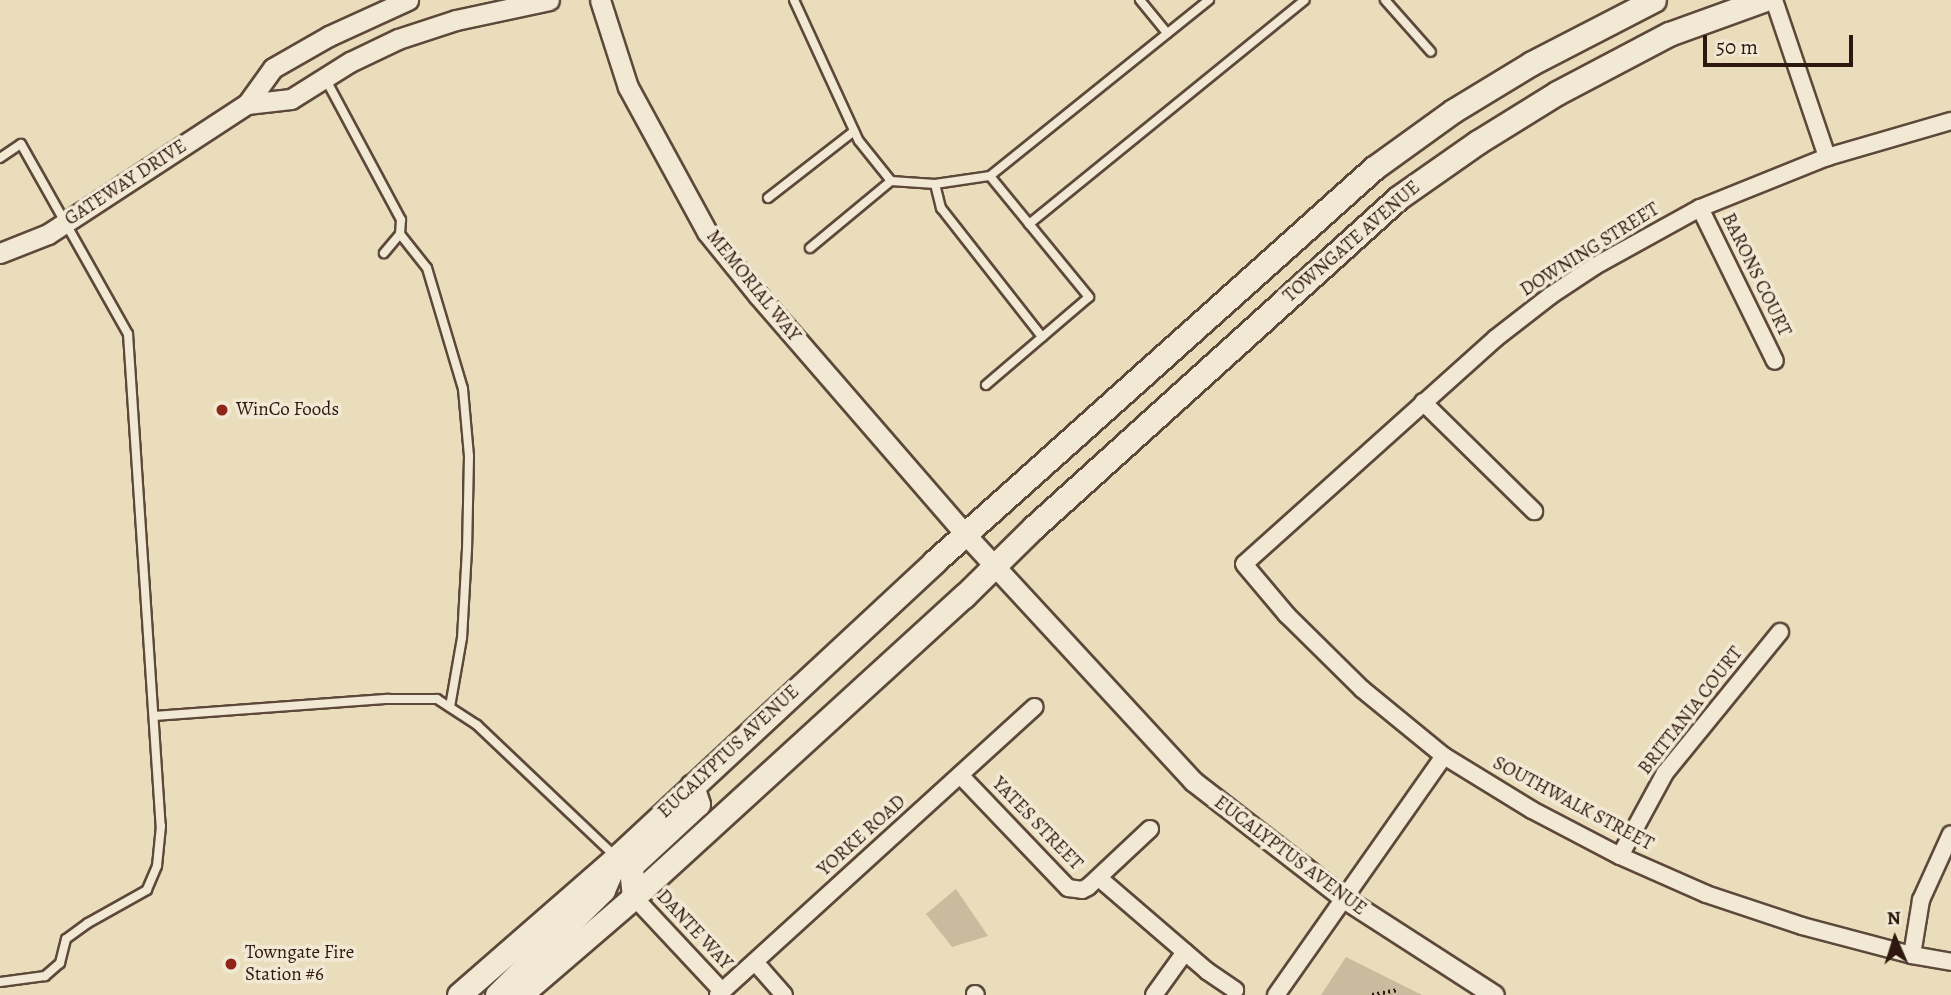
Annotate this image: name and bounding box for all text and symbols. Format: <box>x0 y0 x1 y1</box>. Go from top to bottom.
scale bar <box>1706 21 1856 65</box>
text: 50 m <box>1716 33 1758 61</box>
street label: GATEWAY DRIVE <box>61 135 191 231</box>
street label: TOWNGATE AVENUE <box>1279 176 1425 308</box>
street label: DOWNING STREET <box>1516 198 1664 302</box>
street label: BARONS COURT <box>1716 210 1796 340</box>
street label: MEMORIAL WAY <box>701 226 805 346</box>
place label: WinCo Foods <box>236 399 339 421</box>
marker: WinCo Foods <box>214 402 230 418</box>
street label: BRITTANIA COURT <box>1634 643 1748 779</box>
street label: EUCALYPTUS AVENUE <box>654 681 804 823</box>
street label: SOUTHWALK STREET <box>1489 752 1657 856</box>
street label: YATES STREET <box>987 773 1087 875</box>
street label: YORKE ROAD <box>813 791 911 881</box>
street label: EUCALYPTUS AVENUE <box>1209 791 1371 921</box>
street label: DANTE WAY <box>651 886 737 974</box>
north arrow <box>1860 904 1930 974</box>
text: N <box>1886 905 1901 931</box>
place label: Towngate Fire Station #6 <box>245 942 354 986</box>
marker: Towngate Fire Station #6 <box>223 956 239 972</box>

